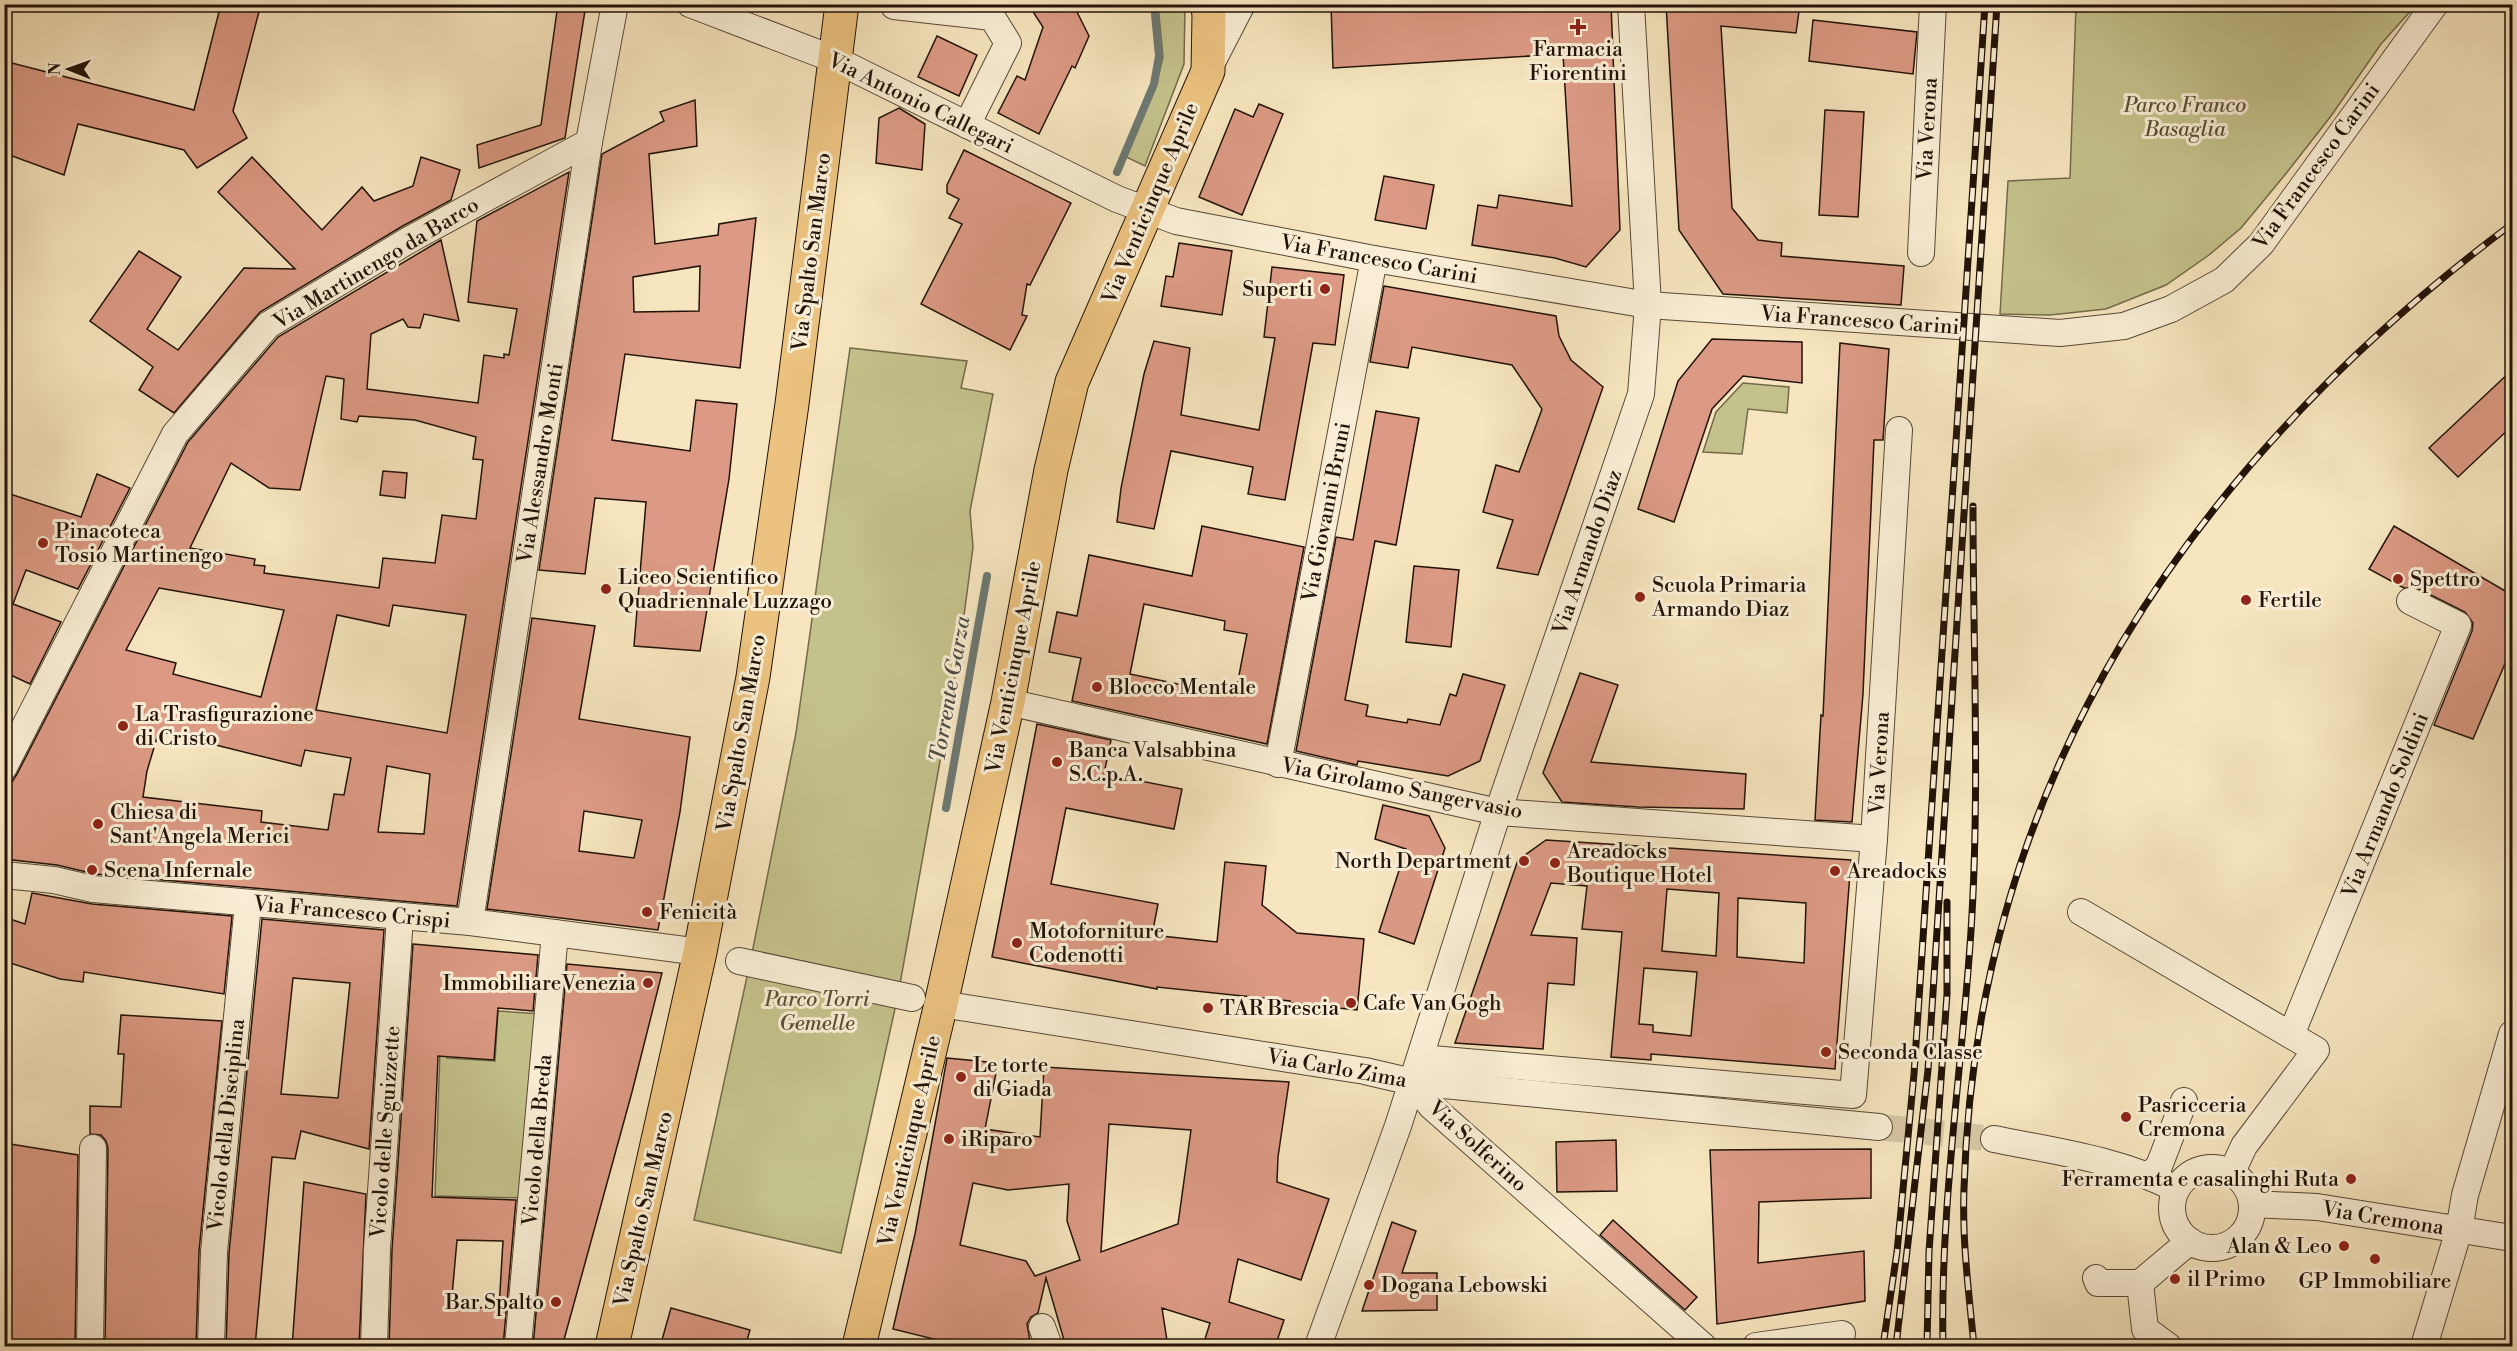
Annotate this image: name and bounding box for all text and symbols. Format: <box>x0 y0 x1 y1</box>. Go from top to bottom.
marker: Farmacia Fiorentini <box>1571 20 1585 34</box>
place label: Farmacia Fiorentini <box>1529 37 1627 87</box>
north arrow <box>39 39 99 99</box>
street label: Via Antonio Callegari <box>823 47 1018 160</box>
text: N <box>45 62 65 75</box>
street label: Via Verona <box>1912 76 1944 182</box>
street label: Via Francesco Carini <box>2247 78 2386 256</box>
park label: Parco Franco Basaglia <box>2123 93 2246 143</box>
street label: Via Venticinque Aprile <box>1096 99 1205 309</box>
street label: Via Spalto San Marco <box>787 151 837 354</box>
street label: Via Martinengo da Barco <box>268 192 484 336</box>
street label: Via Francesco Carini <box>1277 230 1479 290</box>
place label: Superti <box>1242 277 1313 303</box>
marker: Superti <box>1318 282 1332 296</box>
street label: Via Francesco Carini <box>1759 301 1960 341</box>
street label: Via Alessandro Monti <box>512 361 570 566</box>
street label: Via Giovanni Bruni <box>1297 420 1357 605</box>
street label: Via Armando Diaz <box>1547 466 1628 639</box>
place label: Pinacoteca Tosio Martinengo <box>55 519 223 569</box>
marker: Pinacoteca Tosio Martinengo <box>36 536 50 550</box>
street label: Via Venticinque Aprile <box>980 559 1047 777</box>
place label: Liceo Scientifico Quadriennale Luzzago <box>618 565 832 615</box>
place label: Spettro <box>2410 567 2480 593</box>
marker: Spettro <box>2391 572 2405 586</box>
place label: Scuola Primaria Armando Diaz <box>1651 573 1807 623</box>
marker: Liceo Scientifico Quadriennale Luzzago <box>599 582 613 596</box>
place label: Fertile <box>2258 588 2322 614</box>
marker: Scuola Primaria Armando Diaz <box>1633 590 1647 604</box>
marker: Fertile <box>2239 593 2253 607</box>
water label: Torrente Garza <box>924 613 977 764</box>
street label: Via Spalto San Marco <box>712 632 772 835</box>
place label: Blocco Mentale <box>1108 675 1256 701</box>
marker: Blocco Mentale <box>1090 680 1104 694</box>
place label: La Trasfigurazione di Cristo <box>135 702 314 752</box>
street label: Via Armando Soldini <box>2336 709 2435 903</box>
street label: Via Verona <box>1864 710 1896 816</box>
marker: La Trasfigurazione di Cristo <box>116 719 130 733</box>
place label: Banca Valsabbina S.C.p.A. <box>1068 738 1237 788</box>
street label: Via Girolamo Sangervasio <box>1278 753 1525 825</box>
marker: Banca Valsabbina S.C.p.A. <box>1050 755 1064 769</box>
place label: Chiesa di Sant'Angela Merici <box>110 800 290 850</box>
marker: Chiesa di Sant'Angela Merici <box>91 817 105 831</box>
place label: Areadocks Boutique Hotel <box>1566 839 1712 889</box>
place label: North Department <box>1335 849 1513 875</box>
marker: North Department <box>1517 854 1531 868</box>
marker: Areadocks Boutique Hotel <box>1548 856 1562 870</box>
place label: Scena Infernale <box>104 858 252 884</box>
place label: Areadocks <box>1846 859 1947 885</box>
marker: Scena Infernale <box>85 863 99 877</box>
marker: Areadocks <box>1828 864 1842 878</box>
street label: Via Francesco Crispi <box>251 891 452 935</box>
place label: Fenicità <box>659 900 737 926</box>
marker: Fenicità <box>640 905 654 919</box>
place label: Motoforniture Codenotti <box>1029 919 1164 969</box>
marker: Motoforniture Codenotti <box>1010 936 1024 950</box>
place label: ImmobiliareVenezia <box>443 971 636 997</box>
marker: ImmobiliareVenezia <box>641 976 655 990</box>
park label: Parco Torri Gemelle <box>763 987 870 1037</box>
place label: Cafe Van Gogh <box>1363 991 1502 1017</box>
place label: TAR Brescia <box>1220 996 1340 1022</box>
marker: Cafe Van Gogh <box>1344 996 1358 1010</box>
marker: TAR Brescia <box>1201 1001 1215 1015</box>
street label: Vicolo della Disciplina <box>203 1017 251 1234</box>
street label: Vicolo delle Sguizzette <box>366 1025 406 1240</box>
street label: Via Venticinque Aprile <box>873 1033 947 1250</box>
place label: Seconda Classe <box>1838 1040 1983 1066</box>
street label: Via Carlo Zima <box>1264 1044 1409 1094</box>
marker: Seconda Classe <box>1819 1045 1833 1059</box>
street label: Vicolo della Breda <box>517 1053 558 1228</box>
place label: Le torte di Giada <box>973 1053 1052 1103</box>
marker: Le torte di Giada <box>954 1070 968 1084</box>
place label: Pasricceria Cremona <box>2138 1093 2247 1143</box>
street label: Via Solferino <box>1422 1095 1532 1198</box>
street label: Via Spalto San Marco <box>609 1109 679 1311</box>
marker: Pasricceria Cremona <box>2119 1110 2133 1124</box>
place label: iRiparo <box>961 1127 1033 1153</box>
marker: iRiparo <box>942 1132 956 1146</box>
place label: Ferramenta e casalinghi Ruta <box>2061 1167 2339 1193</box>
marker: Ferramenta e casalinghi Ruta <box>2344 1172 2358 1186</box>
street label: Via Cremona <box>2319 1196 2446 1242</box>
place label: Alan & Leo <box>2225 1234 2332 1260</box>
marker: Alan & Leo <box>2337 1239 2351 1253</box>
marker: GP Immobiliare <box>2368 1252 2382 1266</box>
place label: il Primo <box>2187 1267 2265 1293</box>
place label: GP Immobiliare <box>2299 1269 2451 1295</box>
marker: il Primo <box>2168 1272 2182 1286</box>
place label: Dogana Lebowski <box>1381 1273 1548 1299</box>
marker: Dogana Lebowski <box>1362 1278 1376 1292</box>
place label: Bar Spalto <box>444 1290 544 1316</box>
marker: Bar Spalto <box>549 1295 563 1309</box>

